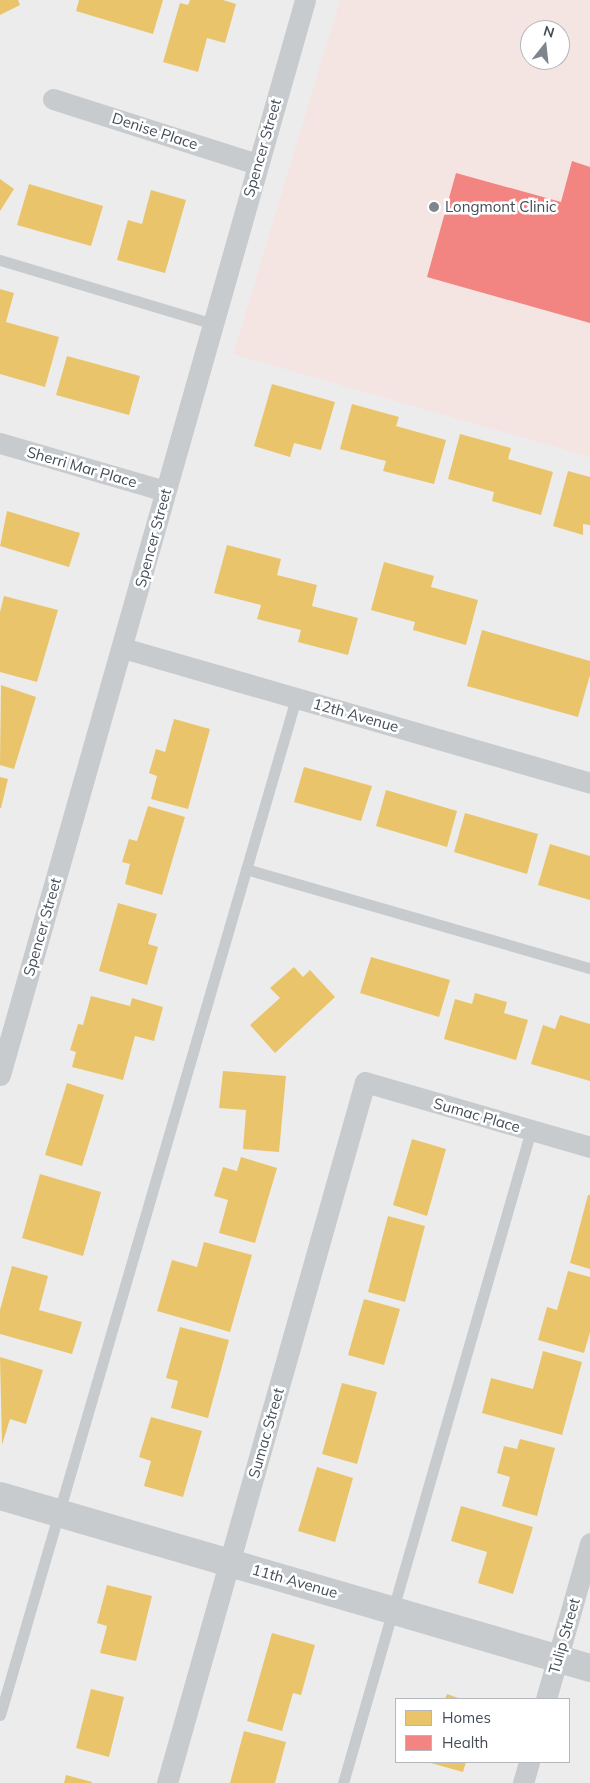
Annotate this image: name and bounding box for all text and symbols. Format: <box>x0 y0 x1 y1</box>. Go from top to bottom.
north arrow <box>520 20 570 70</box>
text: N <box>541 21 556 42</box>
street label: Spencer Street <box>239 97 285 199</box>
street label: Denise Place <box>110 109 200 153</box>
place label: Longmont Clinic <box>445 198 556 216</box>
marker: Longmont Clinic <box>427 200 441 214</box>
street label: Sherri Mar Place <box>25 443 139 491</box>
street label: Spencer Street <box>131 487 175 589</box>
street label: 12th Avenue <box>311 694 401 736</box>
street label: Spencer Street <box>19 876 65 978</box>
street label: Sumac Place <box>432 1094 522 1136</box>
street label: Sumac Street <box>245 1386 287 1480</box>
street label: 11th Avenue <box>250 1560 340 1602</box>
street label: Tulip Street <box>545 1596 583 1676</box>
legend <box>395 1698 570 1763</box>
text: Homes <box>442 1708 491 1727</box>
text: Health <box>442 1733 488 1752</box>

